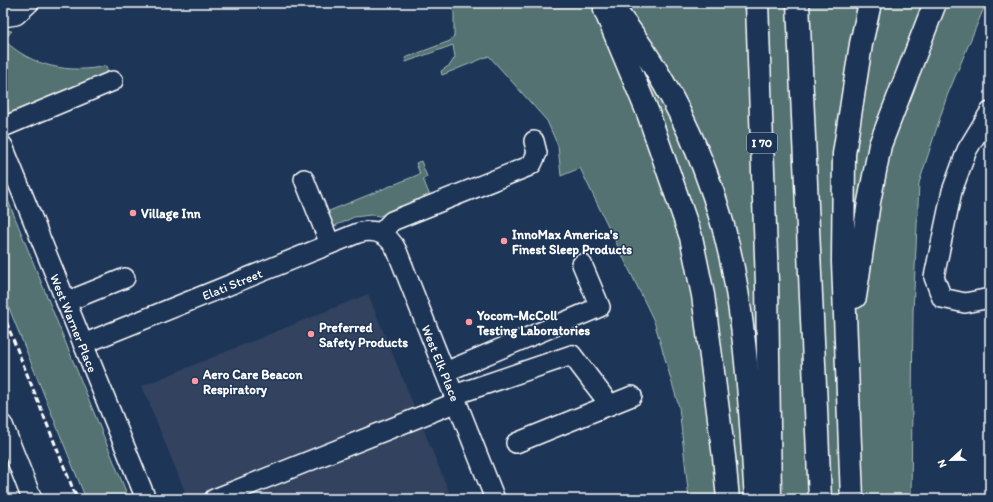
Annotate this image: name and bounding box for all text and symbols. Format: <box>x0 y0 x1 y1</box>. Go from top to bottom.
road number: I 70 <box>747 133 777 153</box>
place label: Village Inn <box>141 206 202 222</box>
marker: Village Inn <box>128 208 138 218</box>
place label: InnoMax America's Finest Sleep Products <box>512 227 632 258</box>
marker: InnoMax America's Finest Sleep Products <box>499 236 509 246</box>
street label: Elati Street <box>200 266 265 303</box>
street label: West Warner Place <box>47 272 100 375</box>
place label: Yocom-McColl Testing Laboratories <box>476 308 590 339</box>
marker: Yocom-McColl Testing Laboratories <box>464 317 474 327</box>
place label: Preferred Safety Products <box>319 320 408 351</box>
street label: West Elk Place <box>418 323 463 404</box>
marker: Preferred Safety Products <box>306 329 316 339</box>
place label: Aero Care Beacon Respiratory <box>202 367 303 398</box>
marker: Aero Care Beacon Respiratory <box>190 376 200 386</box>
north arrow <box>931 440 971 480</box>
text: N <box>935 458 950 469</box>

